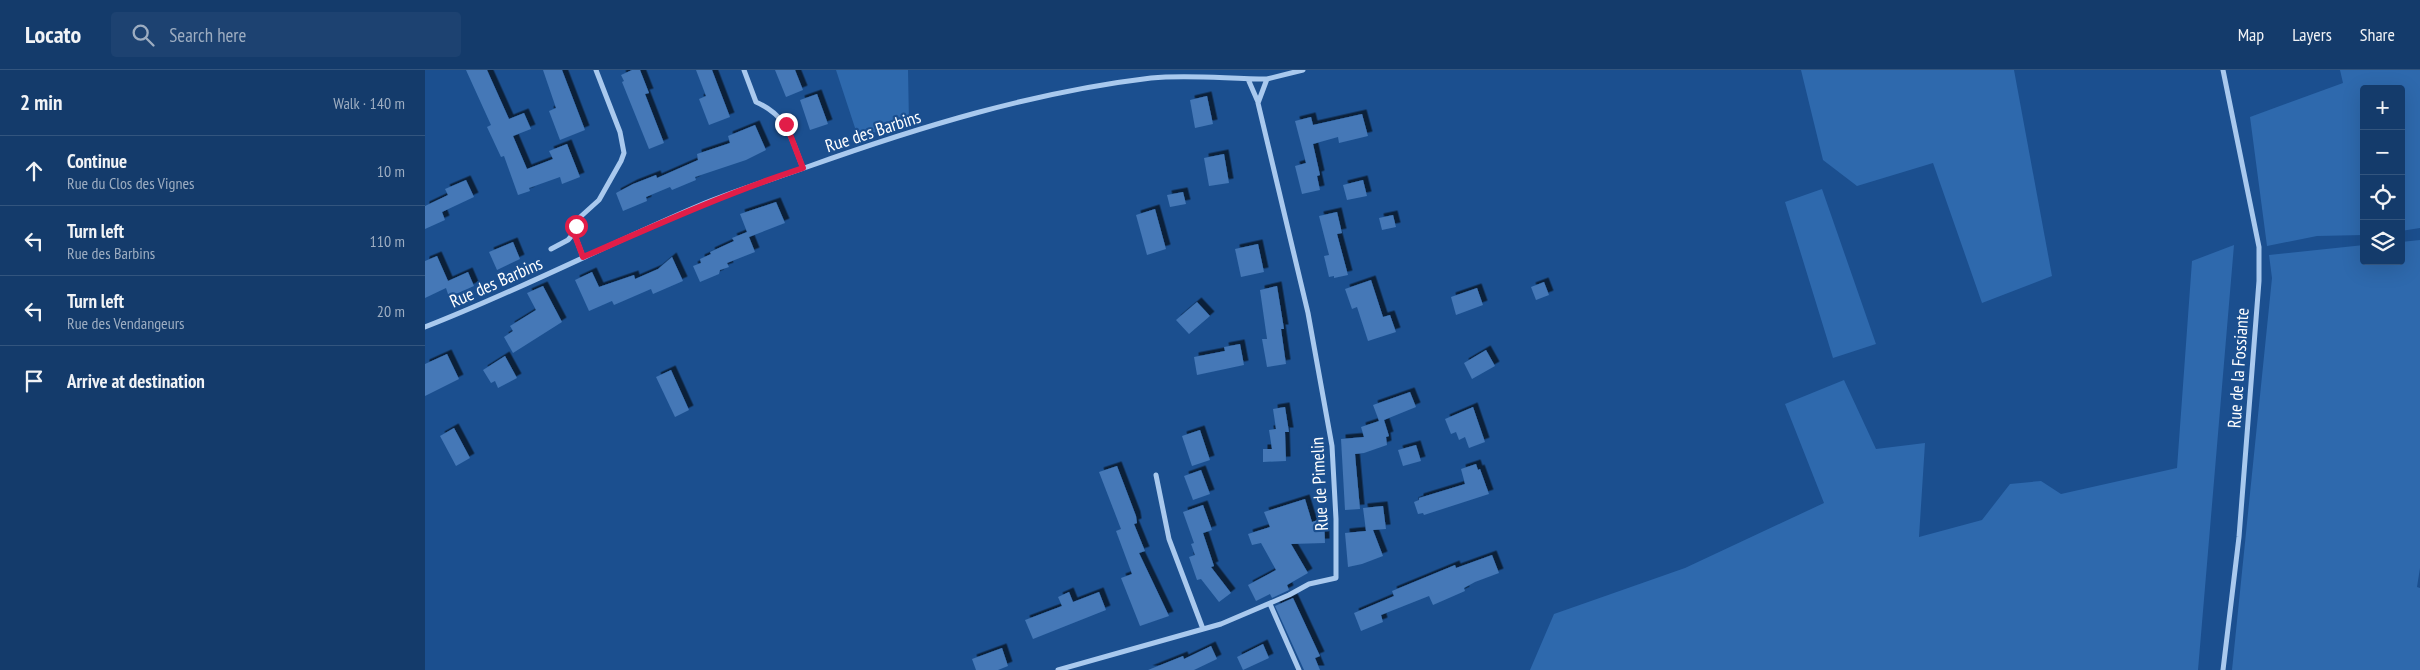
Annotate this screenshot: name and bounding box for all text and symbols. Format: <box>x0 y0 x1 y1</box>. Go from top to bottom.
search box <box>111 12 461 57</box>
text: Locato <box>25 19 81 50</box>
icon: search <box>129 21 157 49</box>
text: Search here <box>169 23 246 47</box>
text: Map <box>2238 23 2264 46</box>
text: Layers <box>2292 23 2332 46</box>
text: Share <box>2360 23 2395 46</box>
map controls <box>2360 85 2405 265</box>
button: + <box>2360 85 2405 130</box>
text: 2 min <box>20 89 62 116</box>
text: Walk · 140 m <box>333 93 405 113</box>
street label: Rue des Barbins <box>822 105 924 157</box>
route end <box>775 113 798 136</box>
button: − <box>2360 130 2405 175</box>
text: Continue <box>67 149 127 173</box>
icon: ahead <box>20 157 48 185</box>
text: 10 m <box>377 161 405 181</box>
text: Rue du Clos des Vignes <box>67 173 194 193</box>
button: locate <box>2360 175 2405 220</box>
route start <box>565 215 588 238</box>
text: Turn left <box>67 219 124 243</box>
button: layers <box>2360 220 2405 265</box>
icon: left <box>20 227 48 255</box>
text: 110 m <box>370 231 405 251</box>
text: Rue des Barbins <box>67 243 155 263</box>
street label: Rue des Barbins <box>446 251 546 313</box>
text: Turn left <box>67 289 124 313</box>
icon: left <box>20 297 48 325</box>
text: 20 m <box>377 301 405 321</box>
street label: Rue de la Fossiante <box>2222 307 2254 429</box>
text: Rue des Vendangeurs <box>67 313 184 333</box>
icon: arrive <box>20 367 48 395</box>
text: Arrive at destination <box>67 369 205 393</box>
street label: Rue de Pimelin <box>1305 436 1333 532</box>

